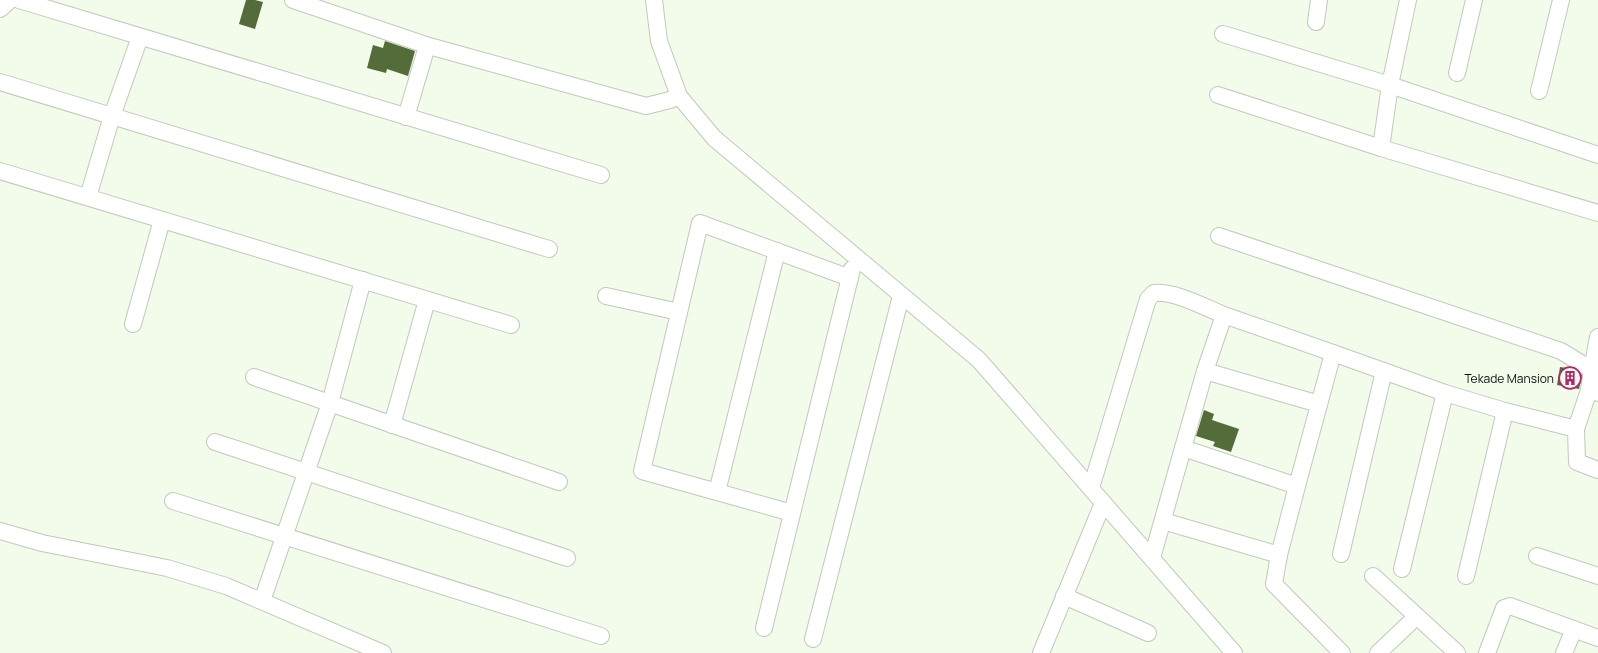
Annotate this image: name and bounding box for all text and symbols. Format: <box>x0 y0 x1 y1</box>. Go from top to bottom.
building icon: Tekade Mansion <box>1557 365 1583 391</box>
place label: Tekade Mansion <box>1464 370 1554 387</box>

